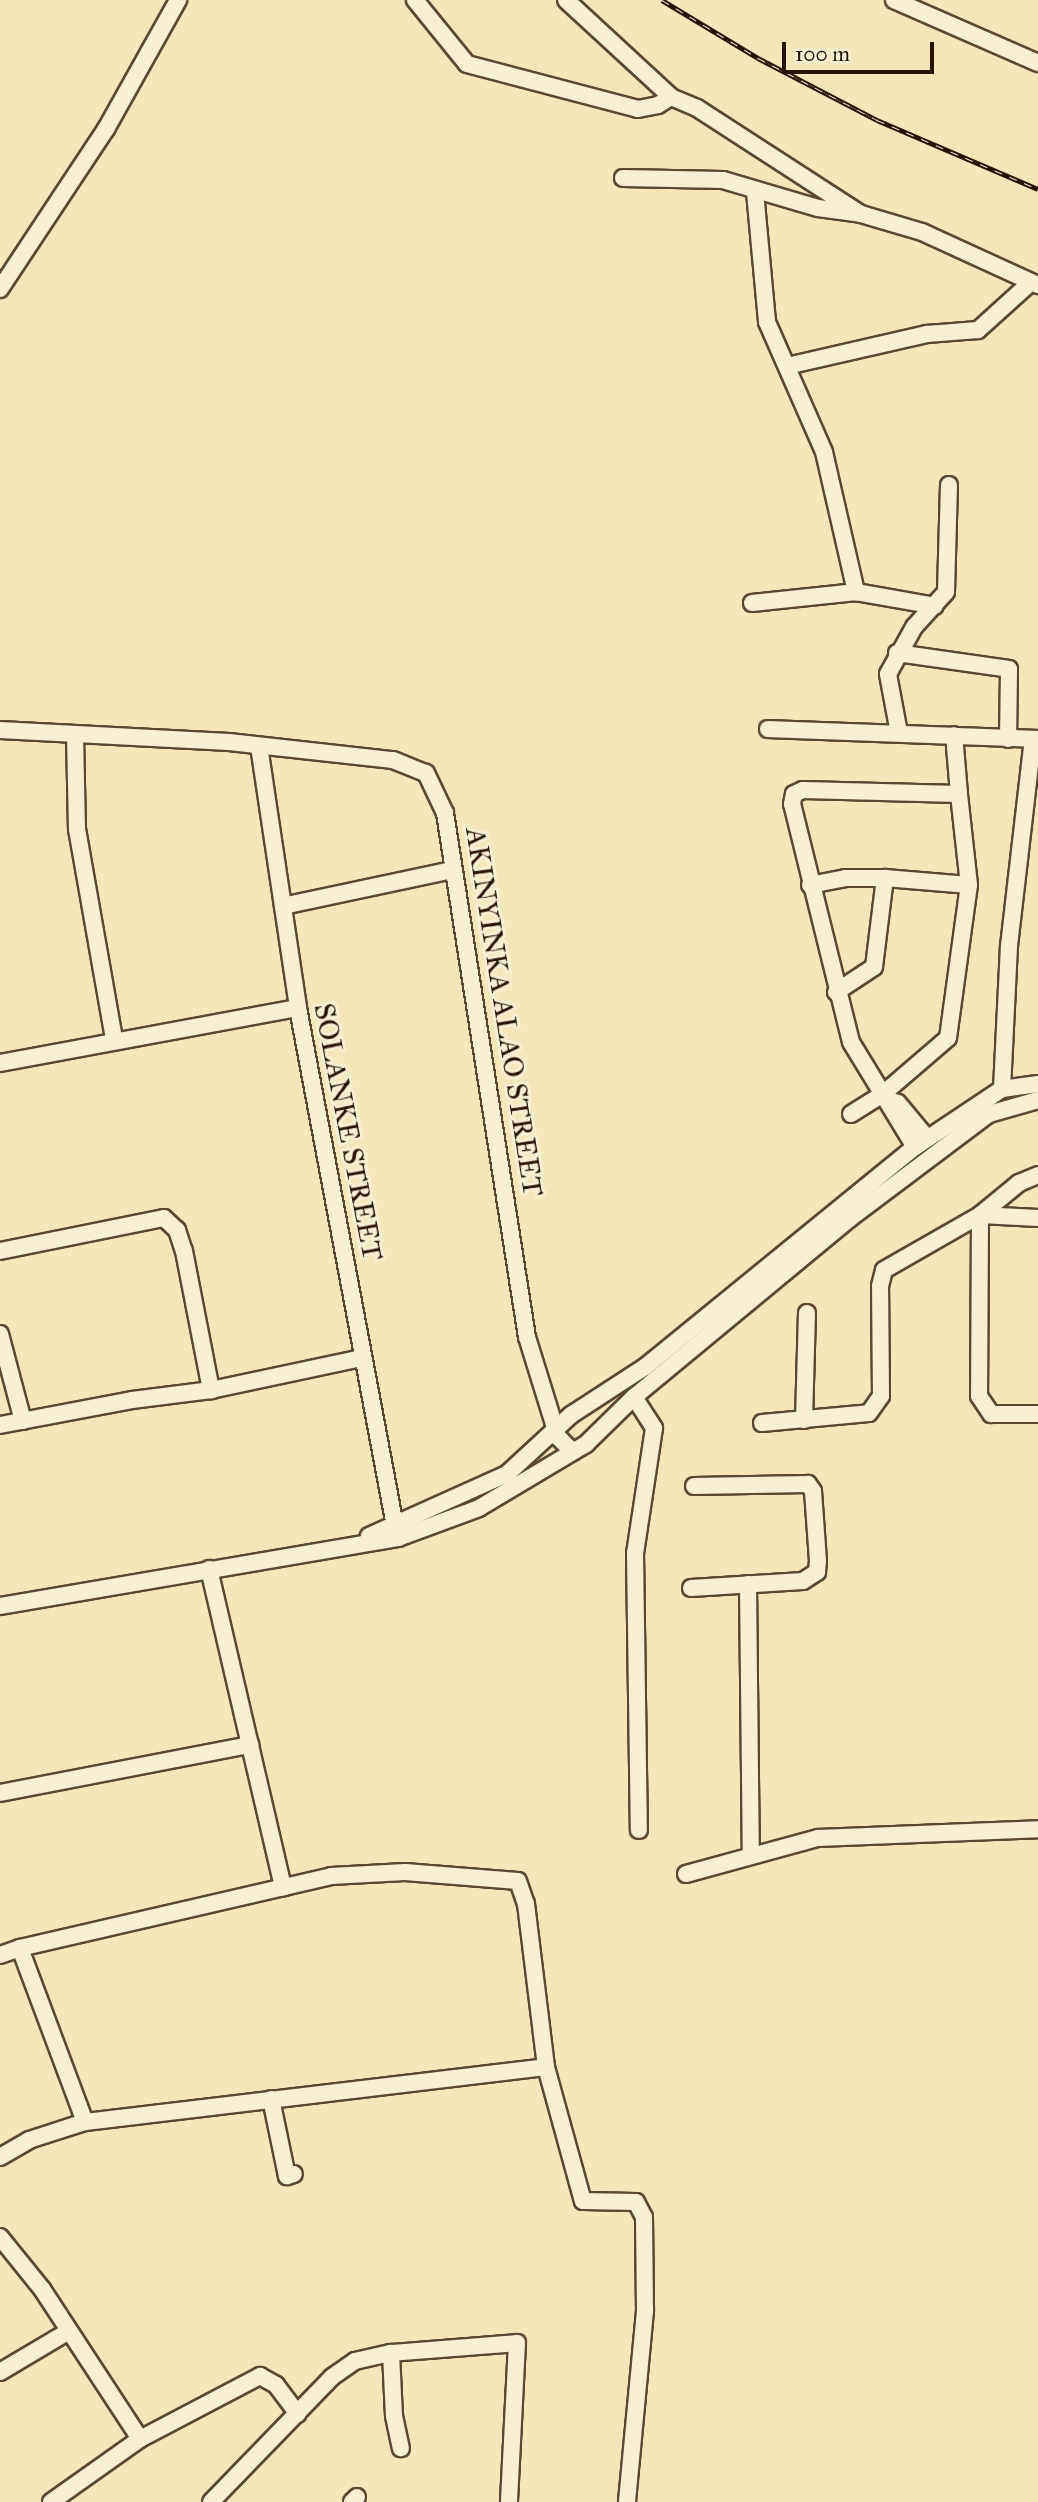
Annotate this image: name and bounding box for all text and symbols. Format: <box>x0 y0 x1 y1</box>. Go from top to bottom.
scale bar <box>786 28 938 72</box>
text: 100 m <box>795 41 850 67</box>
street label: AKINYINKA ALAO STREET <box>458 825 550 1199</box>
street label: SOLANKE STREET <box>307 1000 389 1264</box>

